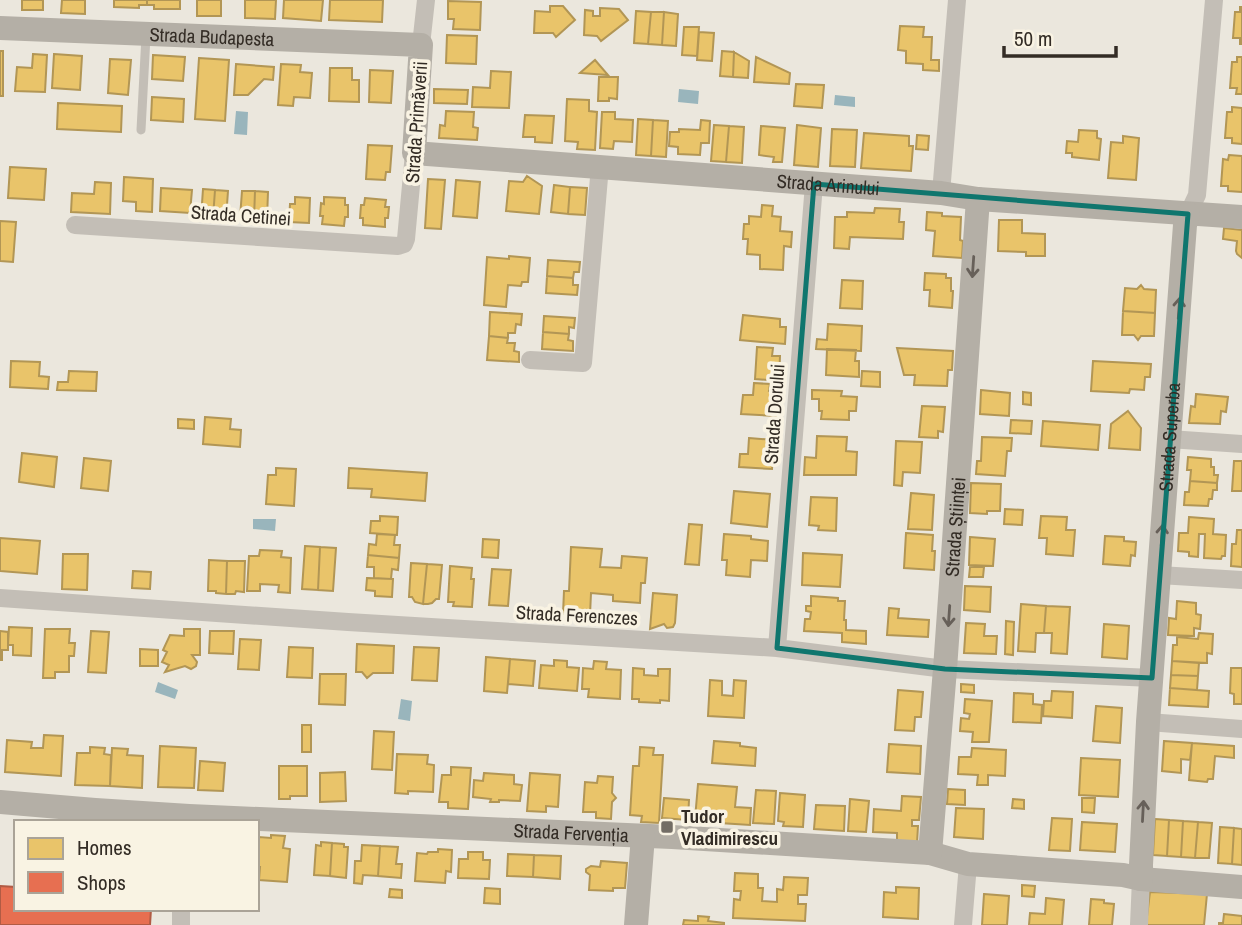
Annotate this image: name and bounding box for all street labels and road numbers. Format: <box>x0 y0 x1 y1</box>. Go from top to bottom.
street label: Strada Budapesta <box>149 21 275 52</box>
street label: Strada Primăverii <box>399 60 433 184</box>
street label: Strada Arinului <box>776 168 881 201</box>
street label: Strada Cetinei <box>190 199 292 231</box>
street label: Strada Dorului <box>758 363 790 465</box>
street label: Strada Superba <box>1152 381 1186 492</box>
street label: Strada Științei <box>939 476 971 578</box>
street label: Strada Ferenczes <box>515 599 639 631</box>
street label: Strada Fervenția <box>513 817 630 848</box>

